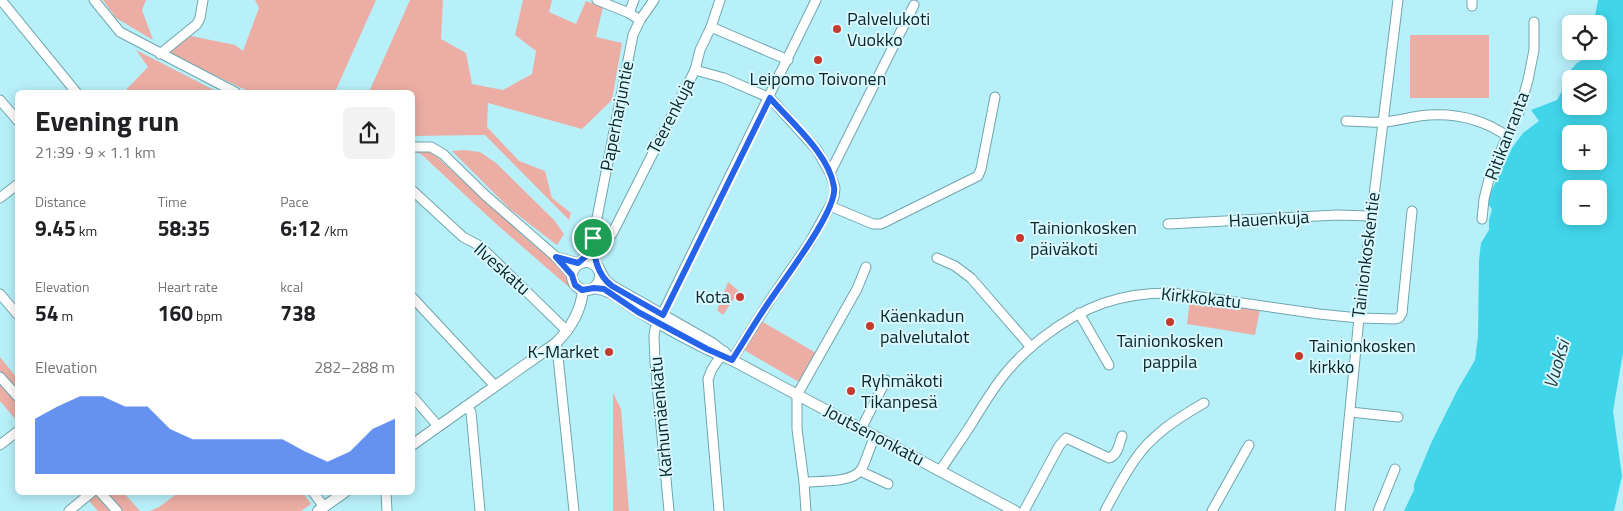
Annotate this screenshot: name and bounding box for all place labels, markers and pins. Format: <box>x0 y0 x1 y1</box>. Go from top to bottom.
place label: Palvelukoti Vuokko <box>847 5 930 53</box>
marker: Palvelukoti Vuokko <box>831 23 843 35</box>
marker: Leipomo Toivonen <box>812 54 824 66</box>
place label: Leipomo Toivonen <box>750 65 886 92</box>
place label: Tainionkosken päiväkoti <box>1030 214 1137 262</box>
pin <box>572 217 614 259</box>
marker: Tainionkosken päiväkoti <box>1014 232 1026 244</box>
place label: Kota <box>695 283 730 310</box>
marker: Kota <box>734 291 746 303</box>
place label: Käenkadun palvelutalot <box>880 302 970 350</box>
marker: Tainionkosken pappila <box>1164 316 1176 328</box>
marker: Käenkadun palvelutalot <box>864 320 876 332</box>
place label: Tainionkosken pappila <box>1116 327 1224 375</box>
place label: Tainionkosken kirkko <box>1309 332 1416 380</box>
place label: K-Market <box>527 338 600 365</box>
marker: K-Market <box>603 346 615 358</box>
marker: Tainionkosken kirkko <box>1293 350 1305 362</box>
place label: Ryhmäkoti Tikanpesä <box>861 367 943 415</box>
marker: Ryhmäkoti Tikanpesä <box>845 385 857 397</box>

